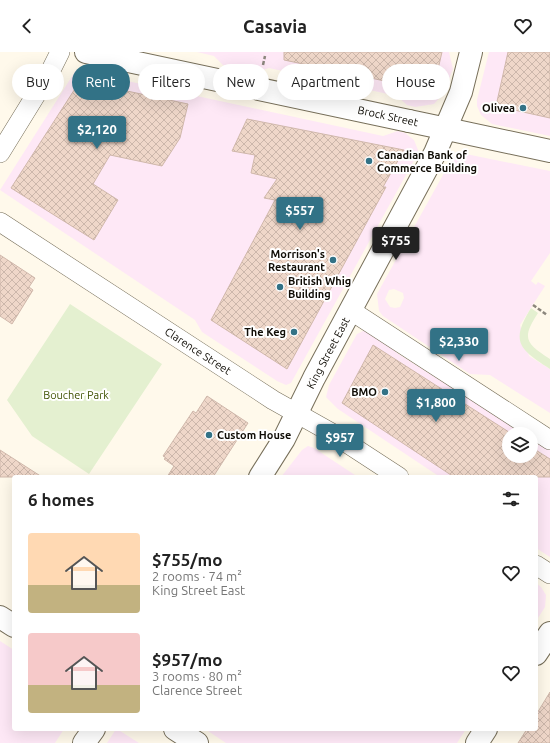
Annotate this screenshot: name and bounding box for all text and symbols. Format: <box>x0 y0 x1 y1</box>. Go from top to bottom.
icon: back <box>16 15 38 37</box>
icon: heart <box>512 15 534 37</box>
text: Casavia <box>243 16 307 36</box>
chip: Buy <box>12 64 64 100</box>
chip: Rent <box>72 64 130 100</box>
chip: Filters <box>138 64 205 100</box>
chip: New <box>213 64 269 100</box>
chip: Apartment <box>277 64 374 100</box>
chip: House <box>382 64 450 100</box>
place label: Olivea <box>482 102 515 114</box>
marker: Olivea <box>518 103 528 113</box>
street label: Brock Street <box>357 104 420 128</box>
pin: $2,120 <box>64 116 130 150</box>
text: $2,120 <box>77 122 117 136</box>
place label: Canadian Bank of Commerce Building <box>377 149 477 174</box>
marker: Canadian Bank of Commerce Building <box>364 156 374 166</box>
pin: $557 <box>276 197 324 231</box>
text: $557 <box>285 203 315 217</box>
pin: $755 <box>372 227 420 261</box>
text: $755 <box>381 233 411 247</box>
place label: Morrison's Restaurant <box>268 248 325 273</box>
marker: Morrison's Restaurant <box>328 255 338 265</box>
place label: British Whig Building <box>288 275 351 300</box>
marker: British Whig Building <box>275 282 285 292</box>
street label: King Street East <box>304 315 352 391</box>
street label: Clarence Street <box>163 325 234 377</box>
place label: The Keg <box>244 326 286 338</box>
marker: The Keg <box>289 327 299 337</box>
pin: $2,330 <box>426 328 492 362</box>
text: $2,330 <box>439 334 479 348</box>
place label: BMO <box>351 386 377 398</box>
marker: BMO <box>380 387 390 397</box>
park label: Boucher Park <box>43 389 109 401</box>
pin: $1,800 <box>403 389 469 423</box>
text: $1,800 <box>416 395 456 409</box>
pin: $957 <box>316 424 364 458</box>
map controls <box>502 427 538 463</box>
button: layers <box>502 427 538 463</box>
place label: Custom House <box>217 429 291 441</box>
marker: Custom House <box>204 430 214 440</box>
text: $957 <box>325 430 355 444</box>
icon: filters <box>500 488 522 510</box>
text: 6 homes <box>28 490 94 509</box>
icon: home <box>60 549 108 597</box>
text: $755/mo <box>152 550 222 569</box>
icon: heart <box>500 562 522 584</box>
text: 2 rooms · 74 m² <box>152 569 242 583</box>
text: King Street East <box>152 583 245 597</box>
icon: home <box>60 649 108 697</box>
text: $957/mo <box>152 650 222 669</box>
icon: heart <box>500 662 522 684</box>
text: 3 rooms · 80 m² <box>152 669 242 683</box>
text: Clarence Street <box>152 683 242 697</box>

